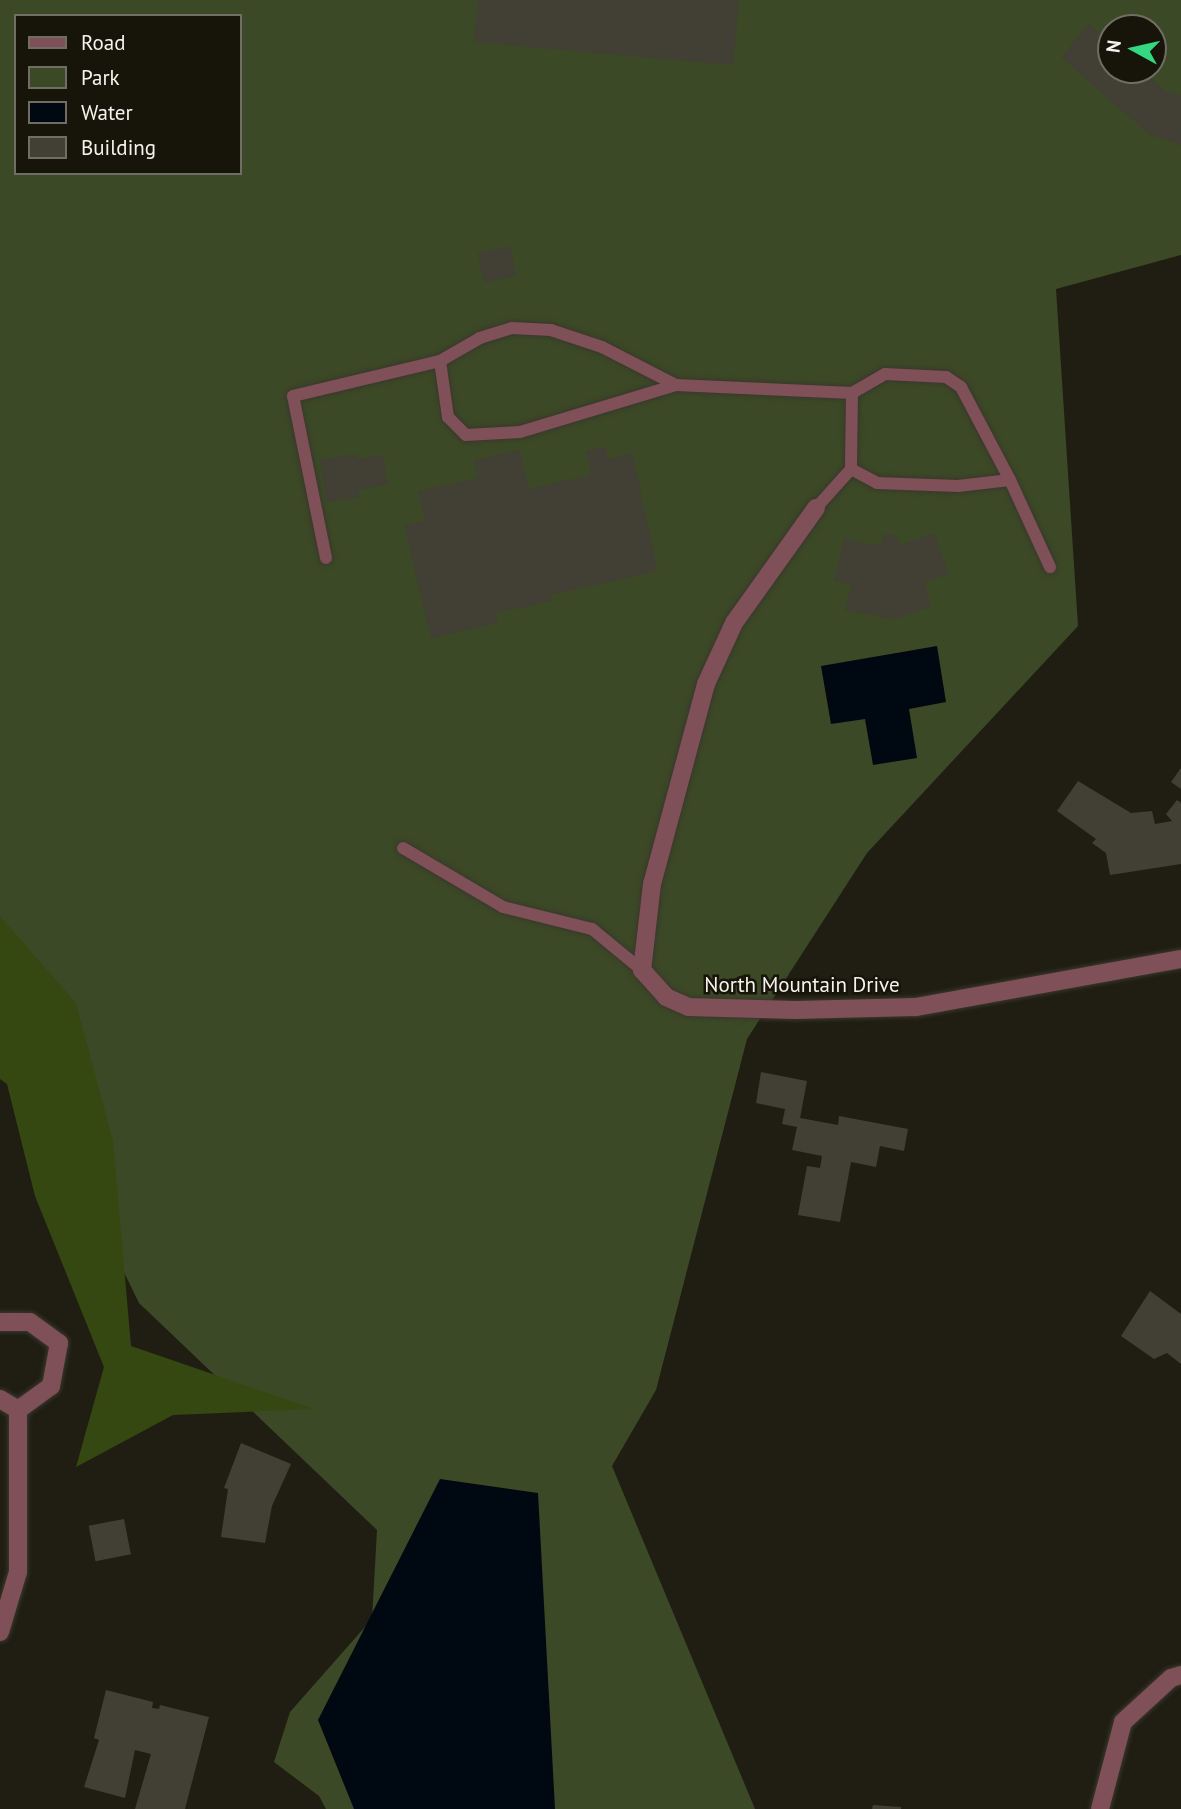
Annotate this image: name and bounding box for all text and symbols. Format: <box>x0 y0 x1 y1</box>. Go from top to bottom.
legend <box>14 14 242 175</box>
north arrow <box>1097 14 1167 84</box>
text: Road <box>81 29 125 56</box>
text: N <box>1100 39 1126 54</box>
text: Park <box>81 64 120 91</box>
text: Water <box>81 99 133 126</box>
text: Building <box>81 134 156 161</box>
street label: North Mountain Drive <box>704 972 900 998</box>

